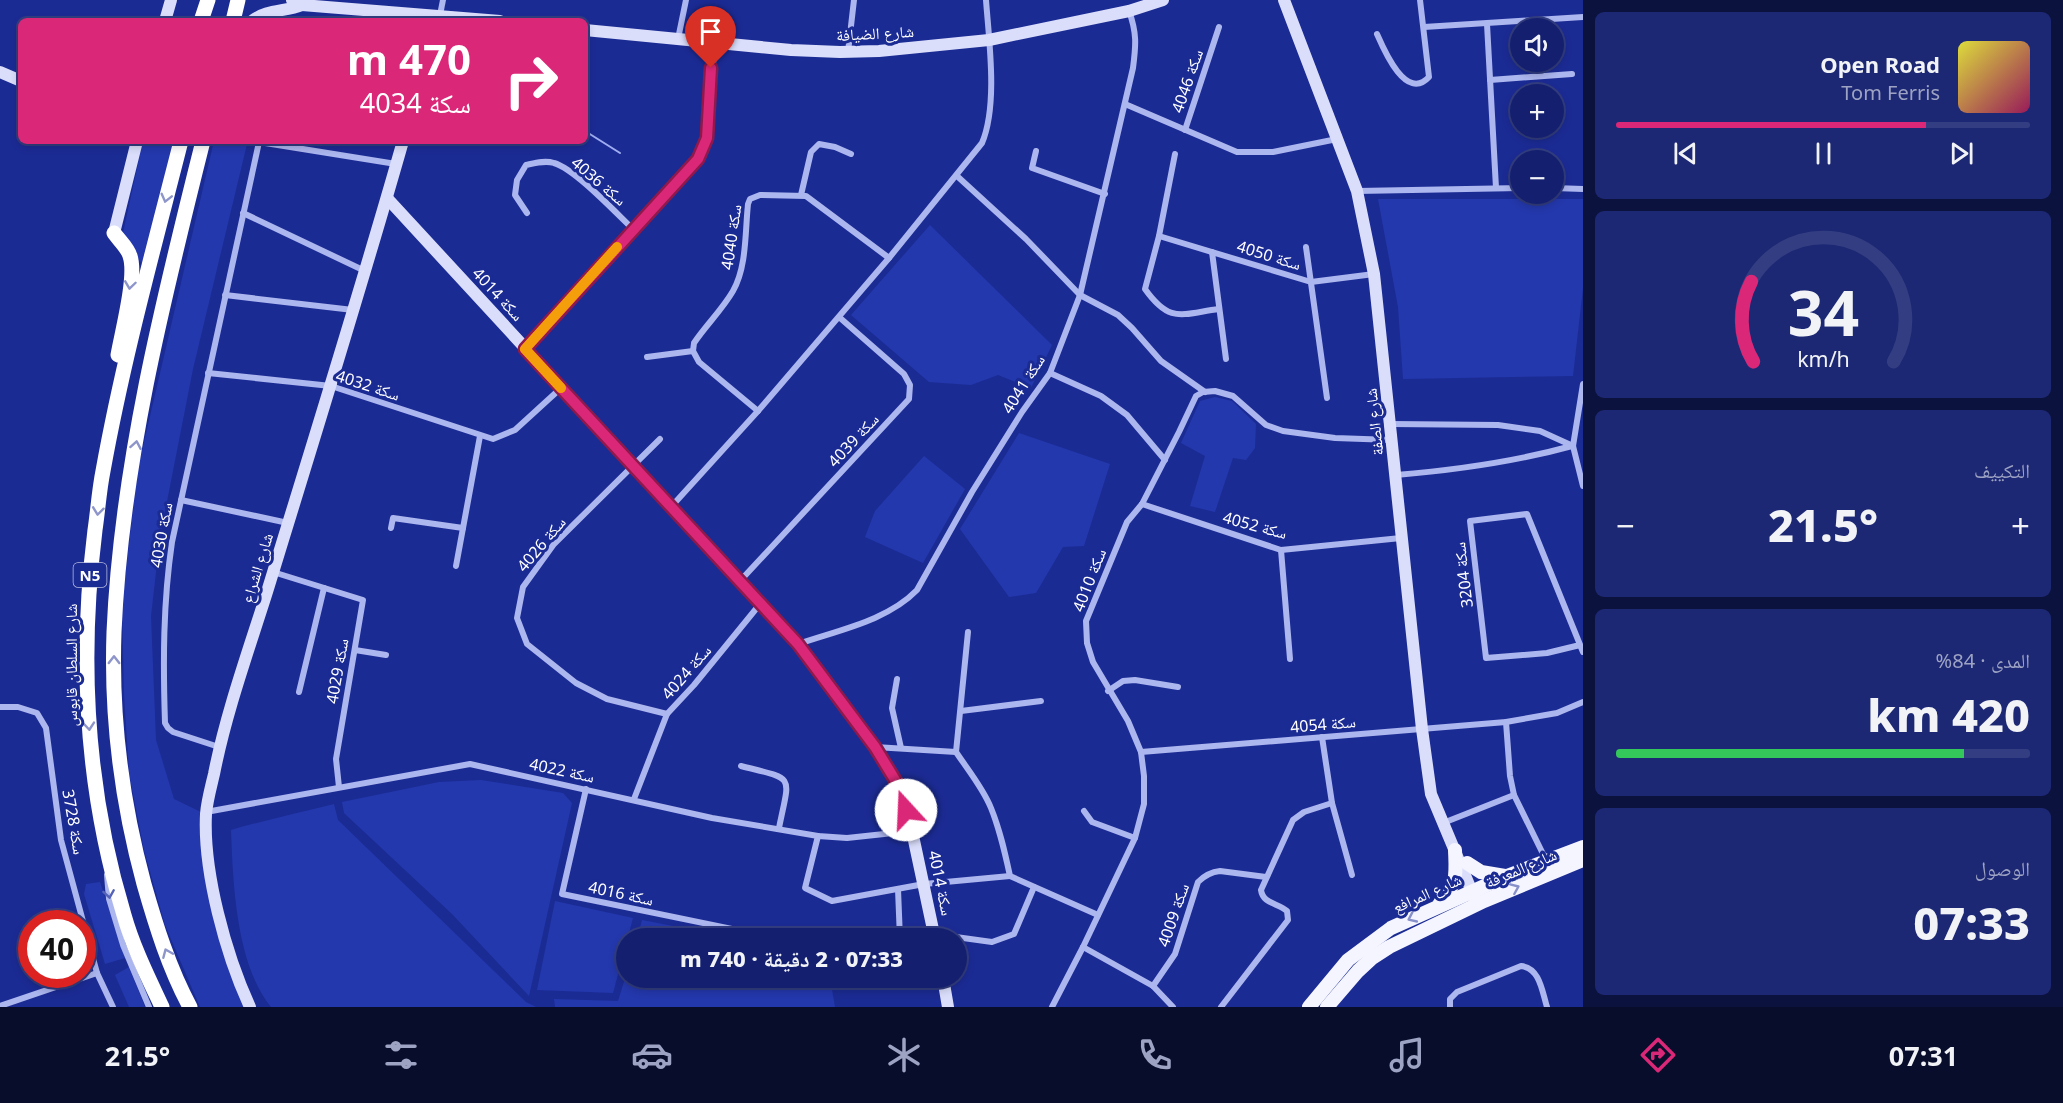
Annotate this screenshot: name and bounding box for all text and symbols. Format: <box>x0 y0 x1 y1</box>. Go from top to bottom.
pin <box>685 6 736 68</box>
icon: arrive <box>694 15 727 48</box>
map controls <box>1510 18 1564 204</box>
button: sound <box>1510 18 1564 72</box>
street label: شارع الضيافة <box>835 20 915 46</box>
text: 470 m <box>347 30 471 87</box>
icon: right <box>492 42 570 120</box>
street label: سكة 4046 <box>1166 46 1208 116</box>
text: Open Road <box>1820 49 1940 79</box>
text: Tom Ferris <box>1841 79 1940 106</box>
text: سكة 4034 <box>360 84 471 121</box>
button: + <box>1510 84 1564 138</box>
icon: previous <box>1669 137 1702 170</box>
icon: pause <box>1807 137 1840 170</box>
icon: next <box>1945 137 1978 170</box>
button: − <box>1510 150 1564 204</box>
street label: سكة 4036 <box>567 151 631 211</box>
one-way arrow <box>161 193 174 203</box>
street label: سكة 4040 <box>716 203 746 271</box>
street label: سكة 4050 <box>1234 235 1304 275</box>
street label: سكة 4014 <box>467 262 529 326</box>
text: 34 <box>1787 269 1859 354</box>
one-way arrow <box>124 281 136 290</box>
text: km/h <box>1797 344 1849 373</box>
street label: سكة 4041 <box>996 350 1050 418</box>
street label: سكة 4032 <box>333 364 403 406</box>
street label: شارع الصفة <box>1360 387 1388 457</box>
street label: سكة 4039 <box>822 408 884 472</box>
one-way arrow <box>129 440 141 450</box>
text: التكييف <box>1974 457 2030 484</box>
text: 21.5° <box>1768 494 1878 555</box>
street label: سكة 4030 <box>144 501 178 569</box>
text: − <box>1616 503 1635 548</box>
text: + <box>2011 503 2030 548</box>
one-way arrow <box>92 506 104 516</box>
street label: سكة 4052 <box>1220 506 1290 544</box>
street label: سكة 4026 <box>511 512 571 576</box>
street label: شارع الشراع <box>236 530 278 606</box>
street label: سكة 3204 <box>1448 541 1478 609</box>
street label: سكة 4010 <box>1067 545 1111 615</box>
road number: N5 <box>74 563 106 587</box>
street label: شارع السلطان قابوس <box>60 604 82 726</box>
street label: سكة 4029 <box>320 637 354 705</box>
street label: سكة 4024 <box>656 640 716 704</box>
text: المدى · 84% <box>1936 647 2030 674</box>
one-way arrow <box>108 655 120 664</box>
text: 420 km <box>1867 684 2030 745</box>
street label: سكة 4054 <box>1289 710 1357 738</box>
one-way arrow <box>82 722 95 731</box>
street label: سكة 4022 <box>527 752 597 788</box>
position arrow <box>874 778 938 842</box>
street label: سكة 3728 <box>57 788 91 856</box>
street label: شارع المعرفة <box>1482 843 1560 893</box>
street label: سكة 4014 <box>923 848 959 918</box>
text: الوصول <box>1975 855 2030 882</box>
street label: شارع المرافع <box>1389 868 1465 918</box>
street label: سكة 4016 <box>586 875 656 911</box>
street label: سكة 4009 <box>1152 880 1194 950</box>
one-way arrow <box>1509 883 1520 895</box>
one-way arrow <box>102 889 114 899</box>
text: 07:33 <box>1913 892 2030 953</box>
speed limit sign: 40 <box>18 910 96 988</box>
one-way arrow <box>1408 910 1419 922</box>
text: 07:33 · 2 دقيقة · 740 m <box>680 943 903 973</box>
one-way arrow <box>162 949 174 960</box>
icon: filters <box>380 1034 422 1076</box>
icon: car <box>631 1034 673 1076</box>
icon: climate <box>883 1034 925 1076</box>
icon: phone <box>1134 1034 1176 1076</box>
icon: music <box>1386 1034 1428 1076</box>
icon: directions <box>1637 1034 1679 1076</box>
text: 21.5° <box>105 1037 170 1074</box>
text: 07:31 <box>1889 1037 1958 1074</box>

